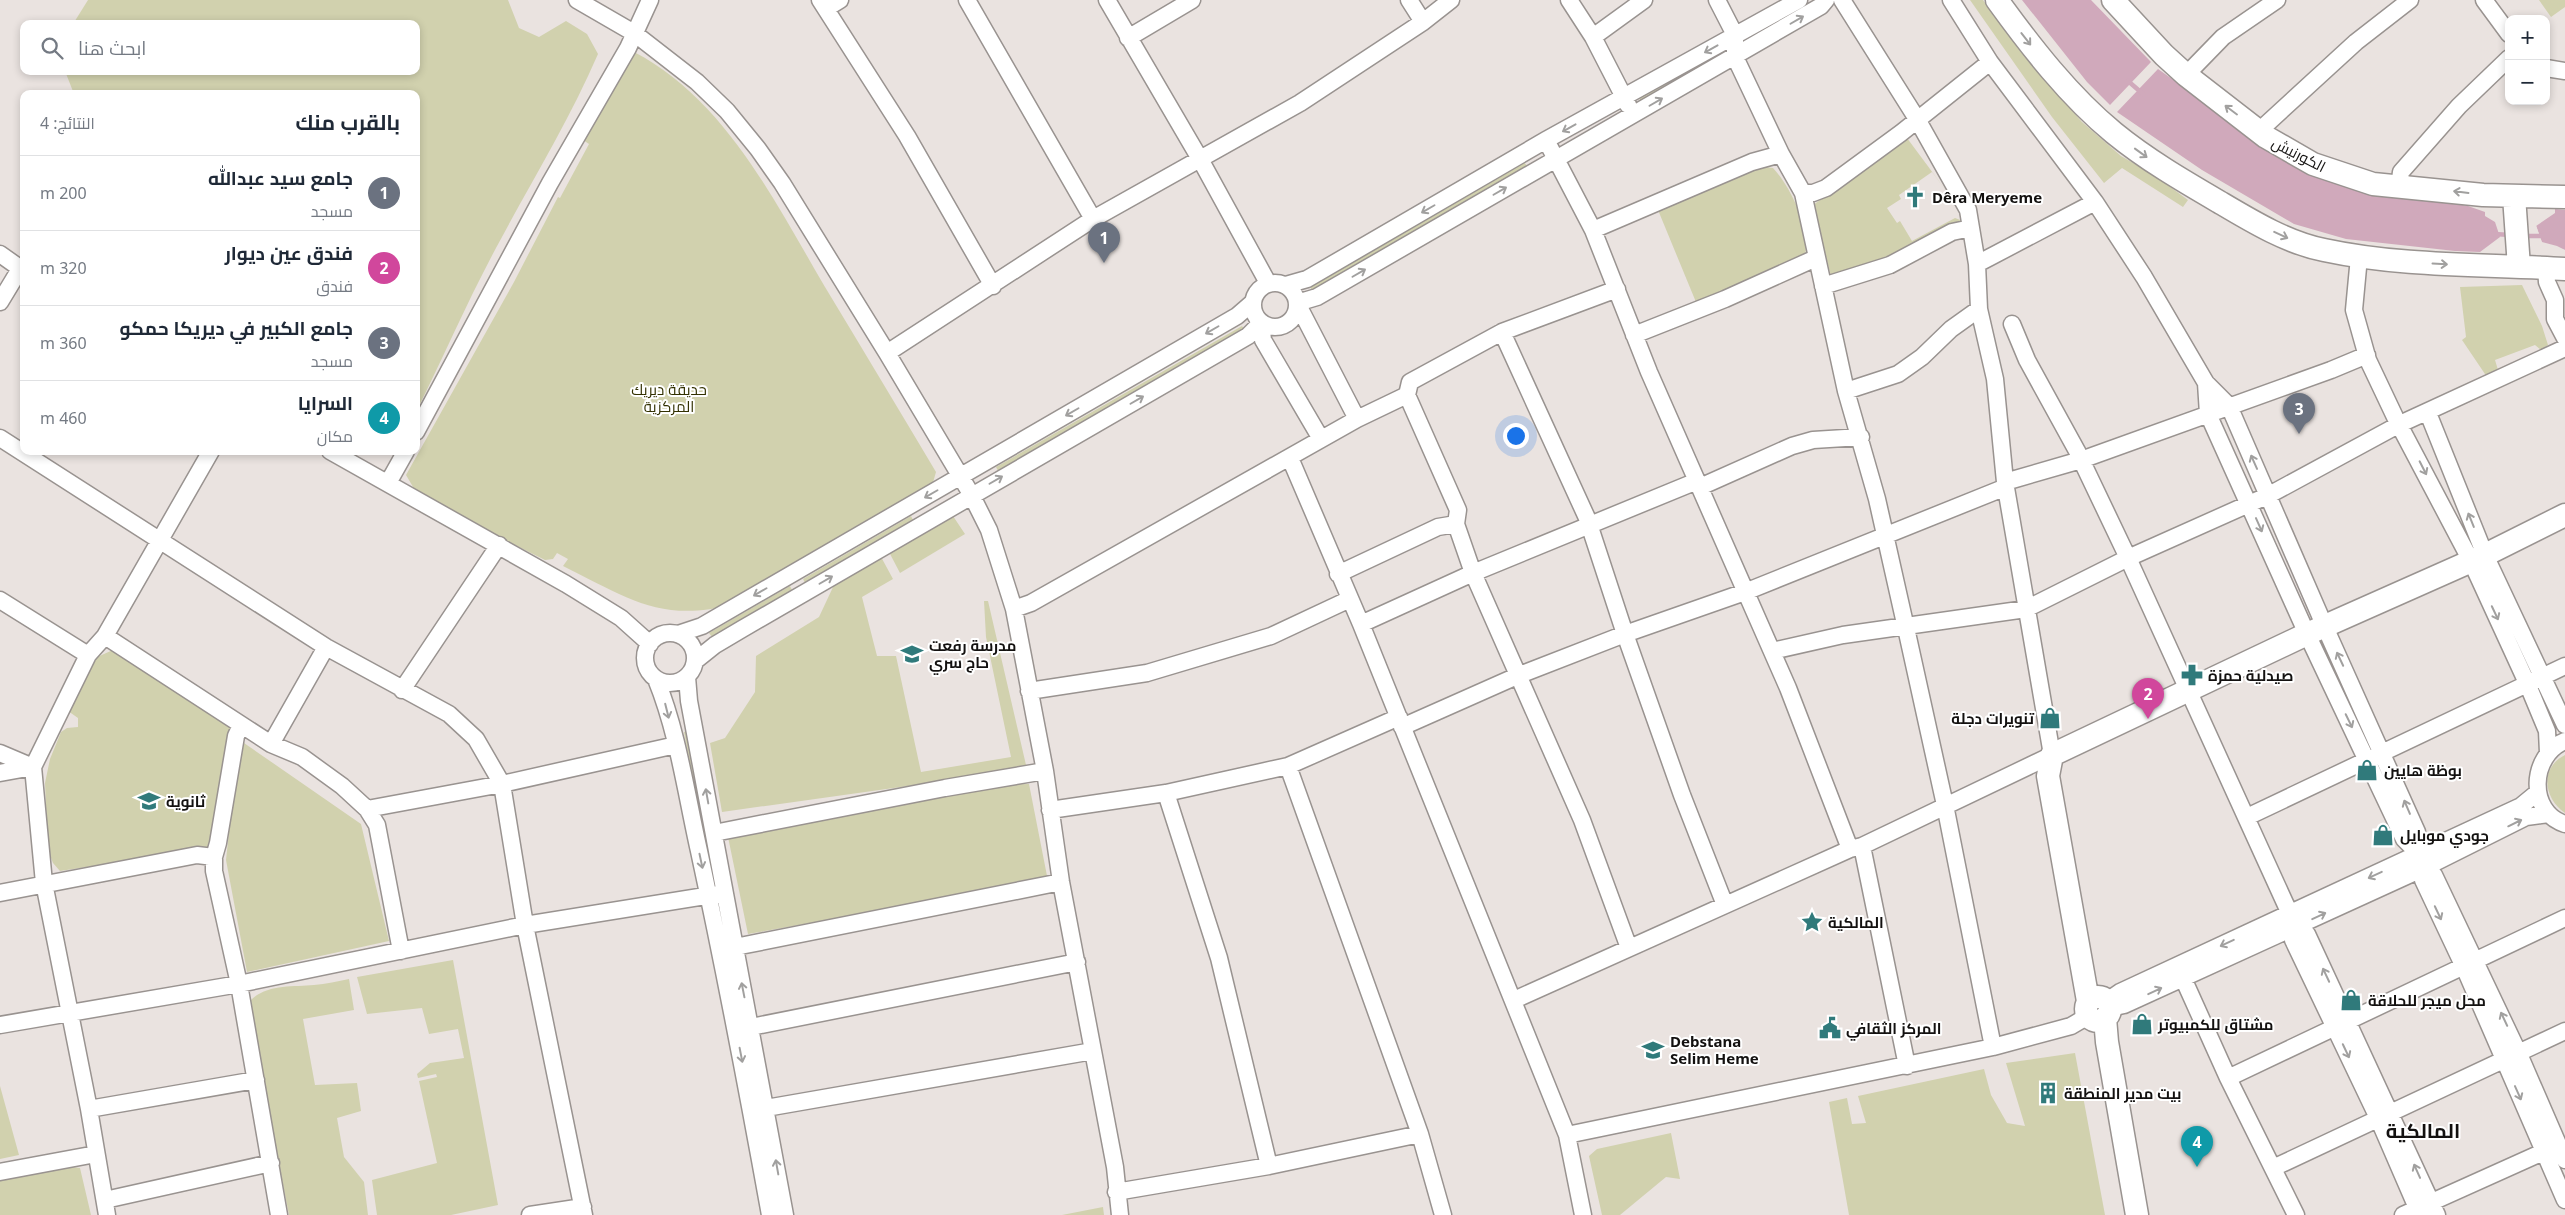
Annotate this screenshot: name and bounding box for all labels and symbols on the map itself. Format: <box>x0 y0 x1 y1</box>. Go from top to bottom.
one-way arrow <box>1789 15 1803 25</box>
one-way arrow <box>2021 32 2031 46</box>
one-way arrow <box>1704 44 1718 54</box>
one-way arrow <box>1648 96 1663 106</box>
one-way arrow <box>2224 105 2238 115</box>
one-way arrow <box>1562 123 1576 133</box>
street label: الكورنيش <box>2268 132 2329 177</box>
one-way arrow <box>2134 148 2148 158</box>
church icon: Dêra Meryeme <box>1902 184 1928 210</box>
one-way arrow <box>1492 186 1506 196</box>
place label: Dêra Meryeme <box>1932 187 2042 207</box>
one-way arrow <box>2453 187 2469 197</box>
one-way arrow <box>1421 204 1435 214</box>
pin: 1 <box>1088 222 1120 263</box>
one-way arrow <box>2273 231 2288 240</box>
one-way arrow <box>2432 260 2448 269</box>
one-way arrow <box>1352 267 1366 277</box>
one-way arrow <box>1206 326 1220 336</box>
park label: حديقة ديريك المركزية <box>631 379 707 416</box>
pin: 3 <box>2283 393 2315 434</box>
one-way arrow <box>1129 394 1144 404</box>
one-way arrow <box>1065 408 1079 418</box>
your location <box>1503 423 1529 449</box>
one-way arrow <box>2249 455 2259 470</box>
one-way arrow <box>2418 460 2428 475</box>
one-way arrow <box>988 475 1003 485</box>
one-way arrow <box>925 489 939 499</box>
one-way arrow <box>2466 513 2475 528</box>
one-way arrow <box>2255 517 2265 532</box>
one-way arrow <box>818 575 833 585</box>
one-way arrow <box>754 588 768 598</box>
one-way arrow <box>2490 605 2500 620</box>
place label: مدرسة رفعت حاج سري <box>929 635 1016 675</box>
school or university icon: مدرسة رفعت حاج سري <box>899 641 925 667</box>
one-way arrow <box>2334 652 2344 667</box>
pharmacy icon: صيدلية حمزة <box>2179 662 2205 688</box>
place label: صيدلية حمزة <box>2208 665 2293 685</box>
pin: 2 <box>2132 678 2164 719</box>
one-way arrow <box>663 703 673 719</box>
shop icon: تنويرات دجلة <box>2037 705 2063 731</box>
place label: تنويرات دجلة <box>1951 708 2035 728</box>
one-way arrow <box>2345 713 2354 728</box>
shop icon: بوظة هايين <box>2354 757 2380 783</box>
place label: بوظة هايين <box>2384 760 2462 780</box>
school or university icon: ثانوية <box>136 788 162 814</box>
one-way arrow <box>701 788 711 804</box>
place label: ثانوية <box>166 791 206 811</box>
one-way arrow <box>2401 800 2411 815</box>
one-way arrow <box>2507 818 2522 827</box>
shop icon: جودي موبايل <box>2370 822 2396 848</box>
place label: جودي موبايل <box>2400 825 2489 848</box>
one-way arrow <box>697 853 706 869</box>
one-way arrow <box>2367 870 2382 880</box>
one-way arrow <box>2434 905 2443 920</box>
place icon: المالكية <box>1799 909 1825 935</box>
one-way arrow <box>2311 911 2326 920</box>
place label: المالكية <box>1828 912 1884 932</box>
one-way arrow <box>2220 939 2235 948</box>
one-way arrow <box>2321 968 2331 983</box>
one-way arrow <box>738 983 748 999</box>
one-way arrow <box>2147 986 2162 995</box>
shop icon: محل ميجر للحلاقة <box>2338 987 2364 1013</box>
place label: محل ميجر للحلاقة <box>2368 990 2486 1010</box>
shop icon: مشتاق للكمبيوتر <box>2129 1011 2155 1037</box>
one-way arrow <box>2498 1012 2508 1027</box>
place label: مشتاق للكمبيوتر <box>2157 1014 2274 1034</box>
public building icon: المركز الثقافي <box>1817 1015 1843 1041</box>
place label: المركز الثقافي <box>1846 1018 1941 1041</box>
place label: Debstana Selim Heme <box>1670 1031 1759 1068</box>
school or university icon: Debstana Selim Heme <box>1640 1037 1666 1063</box>
one-way arrow <box>2342 1043 2351 1058</box>
one-way arrow <box>737 1046 746 1062</box>
building icon: بيت مدير المنطقة <box>2035 1080 2061 1106</box>
place label: بيت مدير المنطقة <box>2064 1083 2181 1103</box>
one-way arrow <box>2513 1085 2523 1100</box>
district label: المالكية <box>2386 1117 2460 1144</box>
pin: 4 <box>2181 1126 2213 1167</box>
one-way arrow <box>771 1159 781 1175</box>
one-way arrow <box>2411 1164 2421 1179</box>

